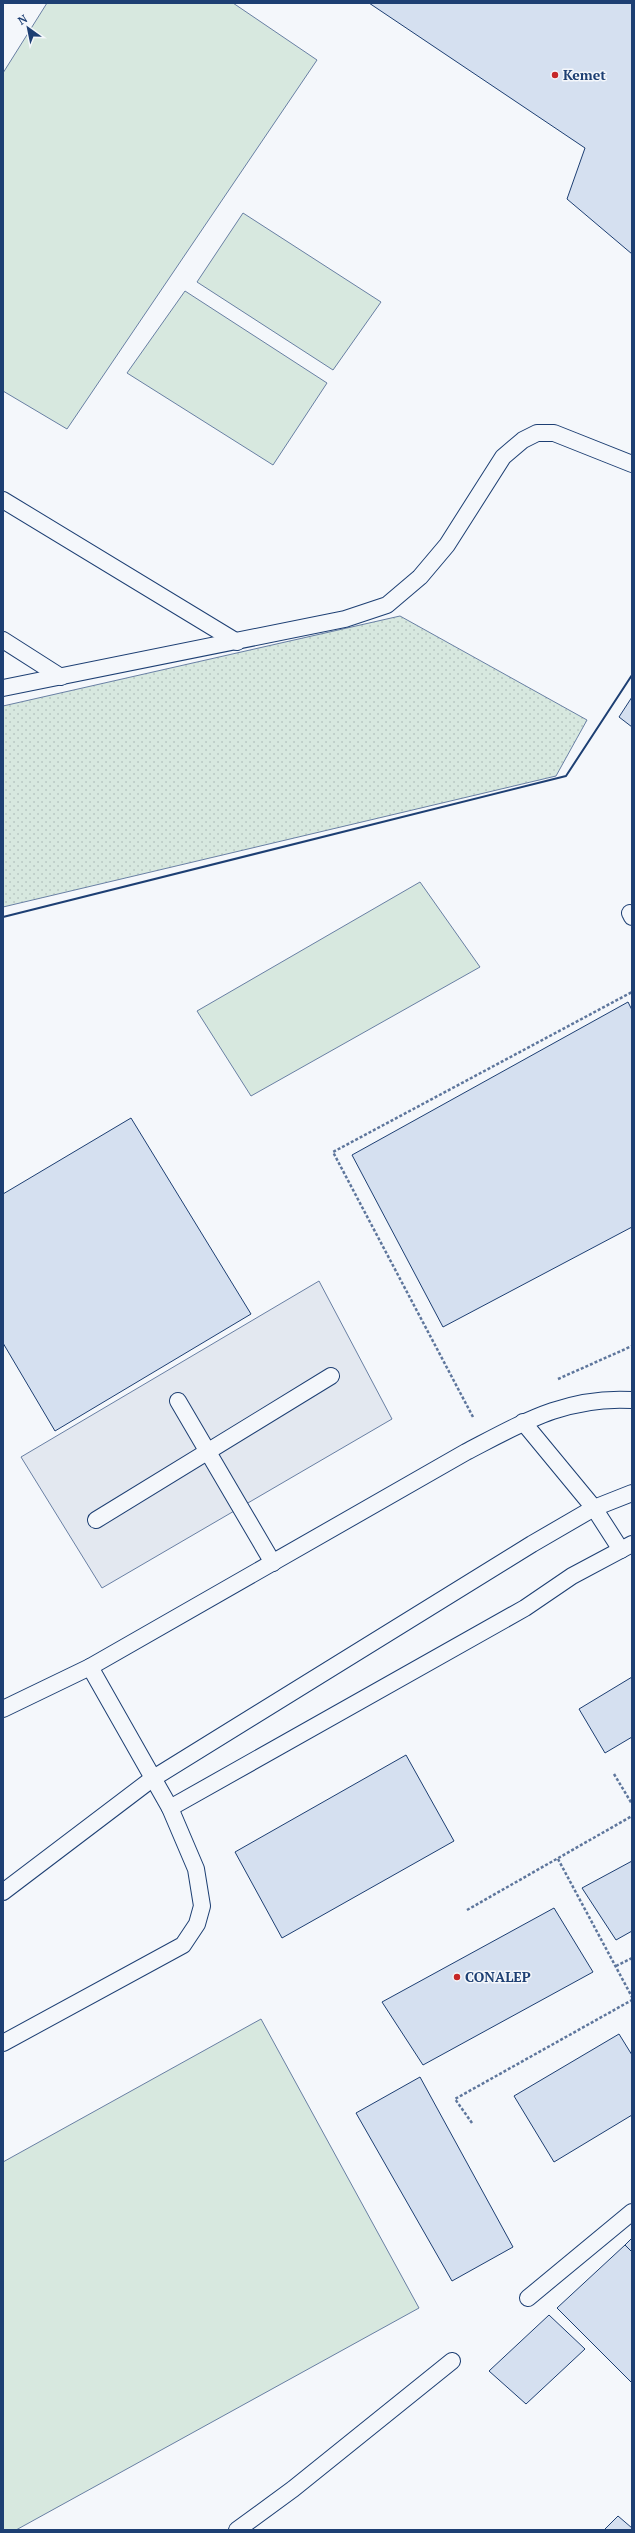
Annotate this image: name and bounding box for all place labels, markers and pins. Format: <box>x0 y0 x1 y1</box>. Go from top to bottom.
place label: Kemet <box>563 65 606 84</box>
marker: Kemet <box>550 70 560 80</box>
place label: CONALEP <box>465 1967 531 1986</box>
marker: CONALEP <box>452 1972 462 1982</box>

